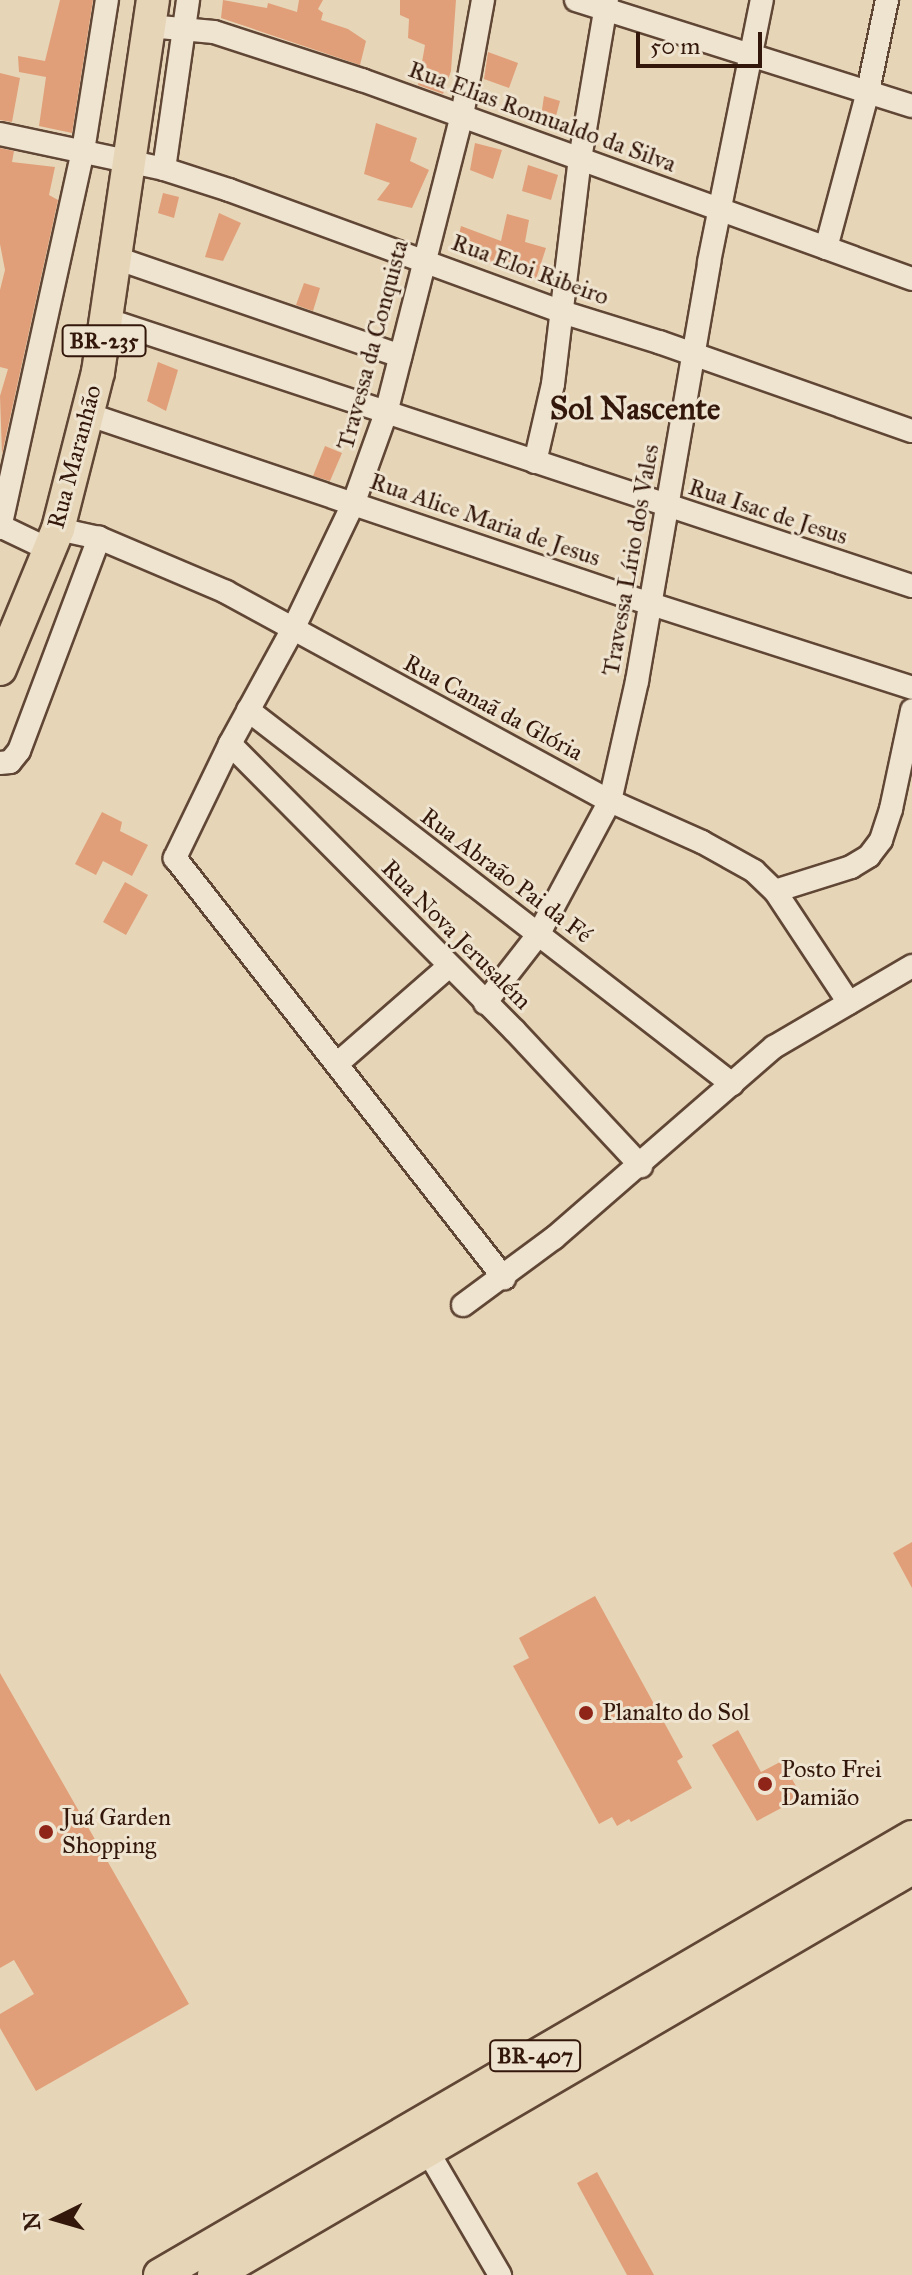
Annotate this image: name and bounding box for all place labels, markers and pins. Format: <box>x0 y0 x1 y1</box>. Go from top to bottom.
place label: Planalto do Sol <box>602 1699 750 1727</box>
marker: Planalto do Sol <box>577 1704 595 1722</box>
place label: Posto Frei Damião <box>781 1756 882 1812</box>
marker: Posto Frei Damião <box>756 1775 774 1793</box>
place label: Juá Garden Shopping <box>62 1804 171 1860</box>
marker: Juá Garden Shopping <box>37 1823 55 1841</box>

